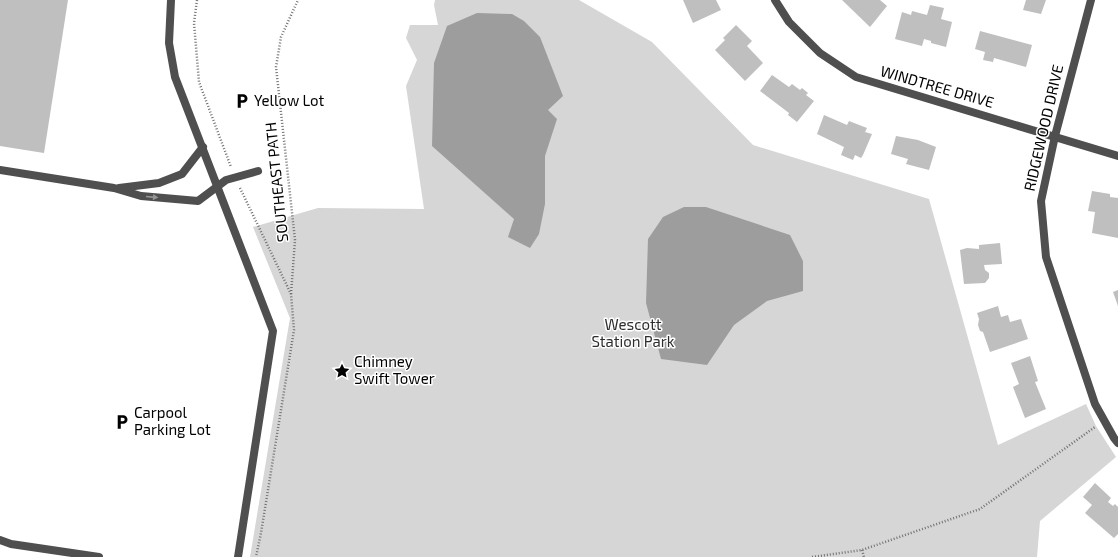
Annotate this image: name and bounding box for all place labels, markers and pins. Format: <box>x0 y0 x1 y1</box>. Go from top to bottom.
place label: Yellow Lot <box>254 91 325 109</box>
parking icon: Yellow Lot <box>233 92 251 110</box>
place label: Chimney Swift Tower <box>354 352 435 387</box>
place icon: Chimney Swift Tower <box>333 362 351 380</box>
place label: Carpool Parking Lot <box>134 403 211 438</box>
parking icon: Carpool Parking Lot <box>113 413 131 431</box>

